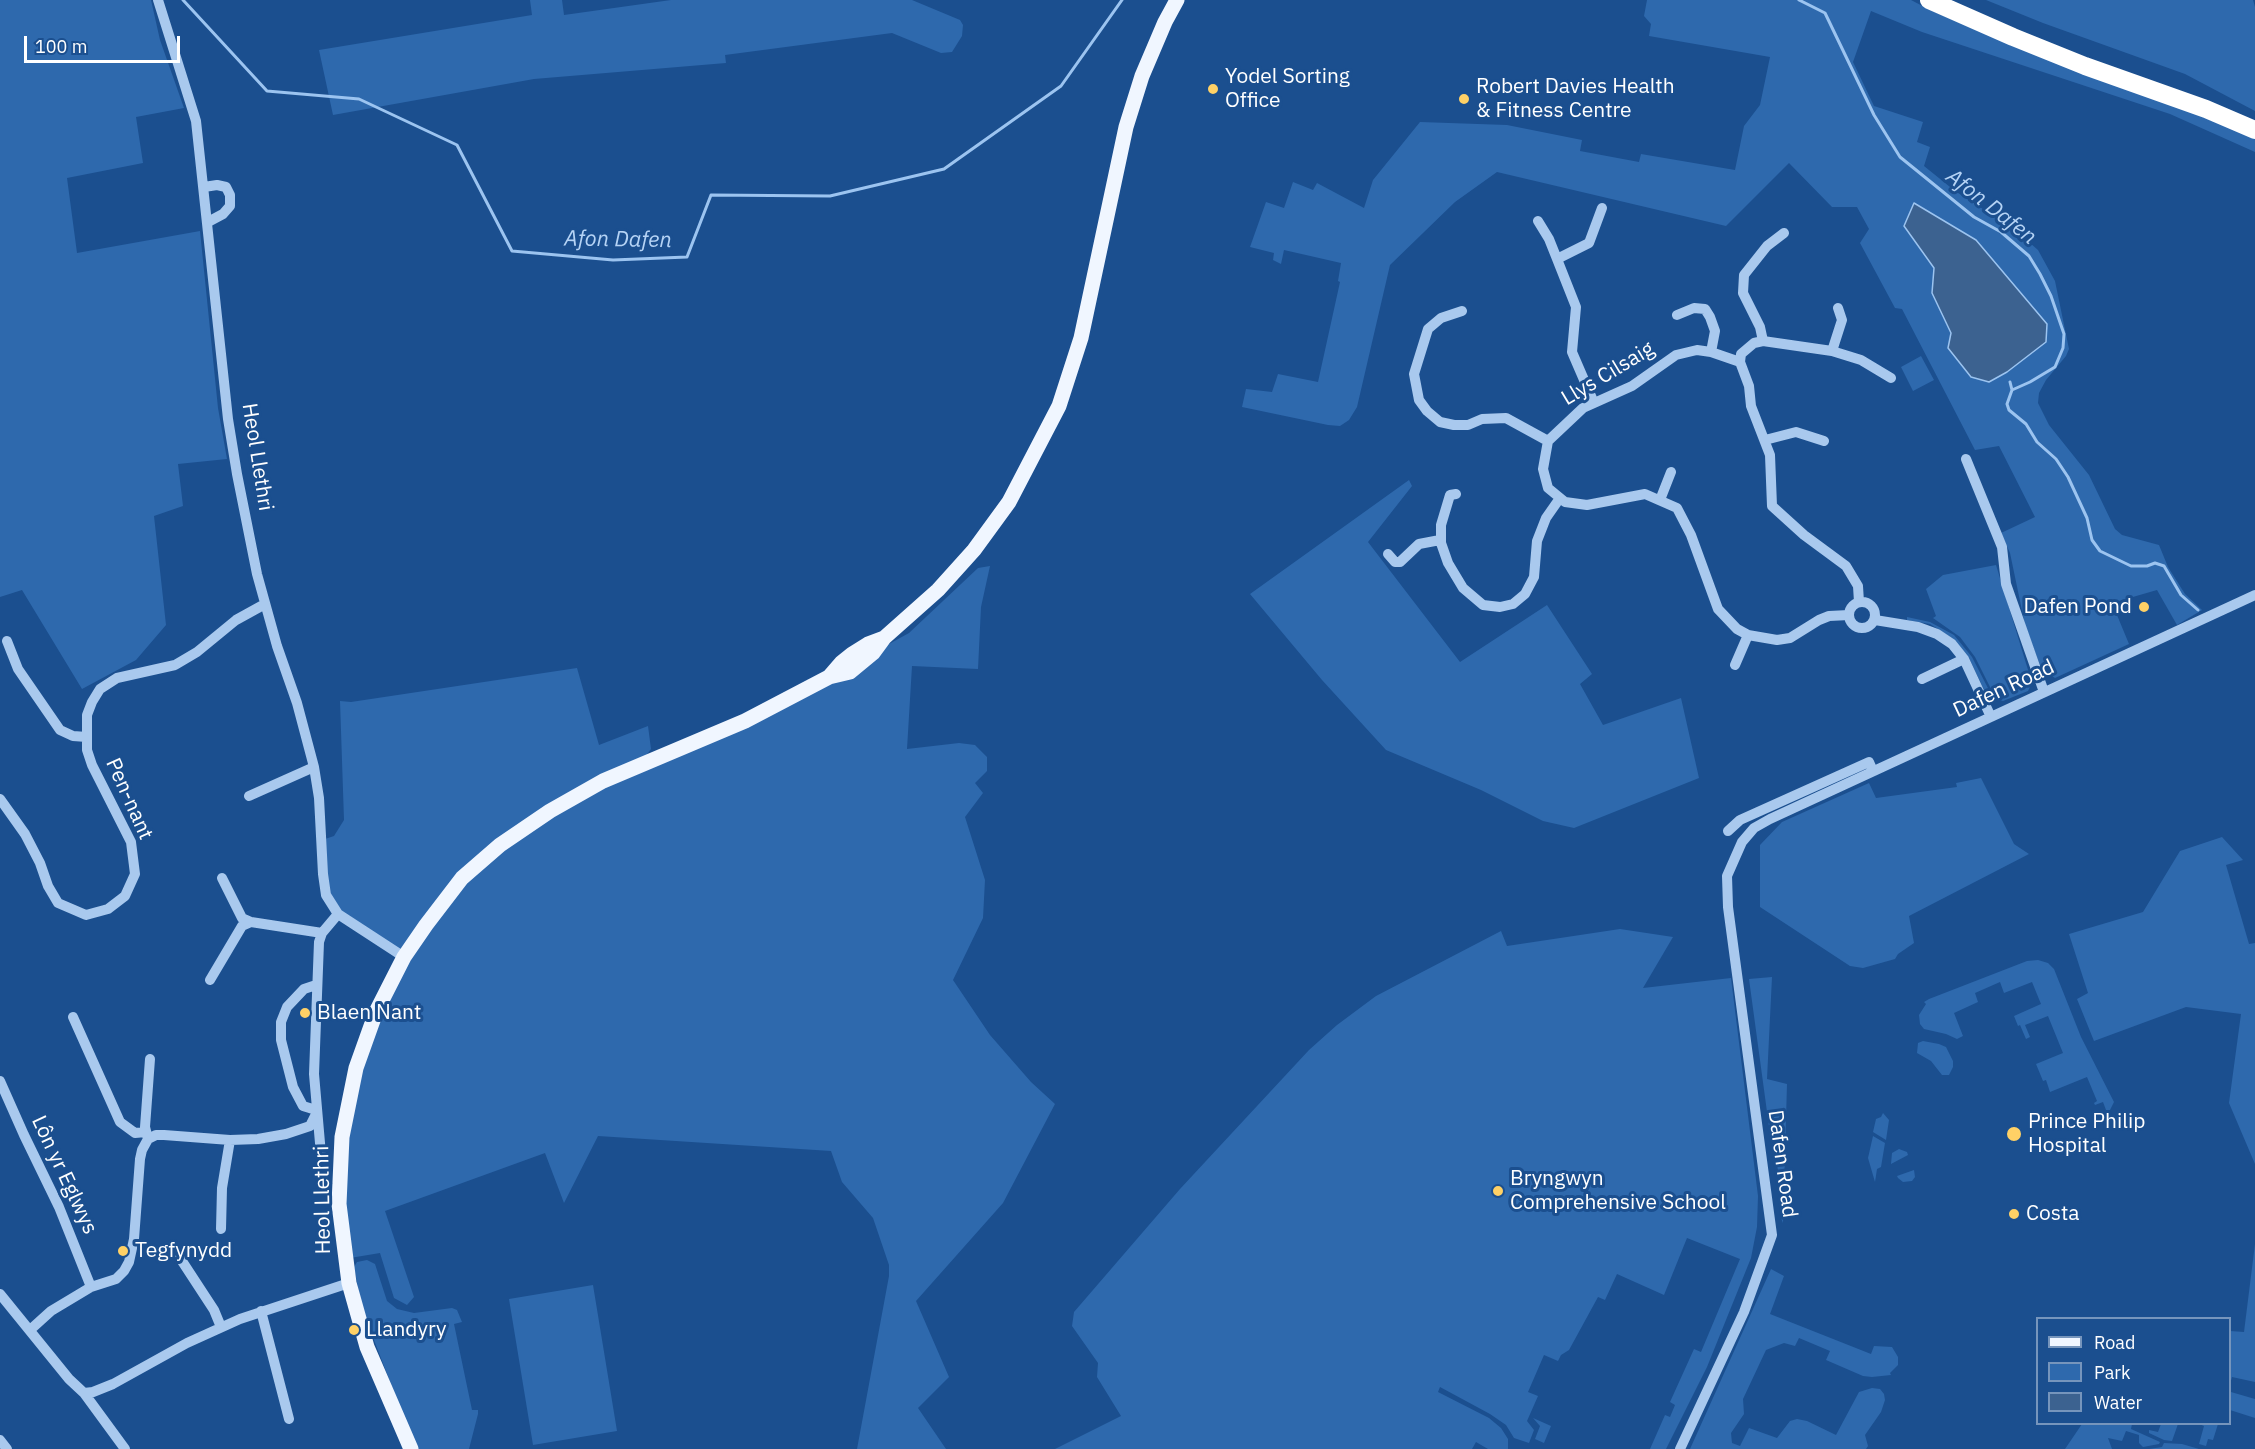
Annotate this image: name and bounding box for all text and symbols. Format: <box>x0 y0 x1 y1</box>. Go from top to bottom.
scale bar <box>27 24 183 62</box>
text: 100 m <box>35 35 87 58</box>
place label: Yodel Sorting Office <box>1225 64 1350 114</box>
place label: Robert Davies Health & Fitness Centre <box>1476 74 1675 124</box>
marker: Yodel Sorting Office <box>1206 82 1220 96</box>
marker: Robert Davies Health & Fitness Centre <box>1457 92 1471 106</box>
water label: Afon Dafen <box>1940 163 2042 251</box>
water label: Afon Dafen <box>564 226 672 254</box>
street label: Llys Cilsaig <box>1557 337 1659 411</box>
street label: Heol Llethri <box>236 401 278 513</box>
place label: Dafen Pond <box>2023 594 2132 620</box>
marker: Dafen Pond <box>2137 600 2151 614</box>
street label: Dafen Road <box>1949 655 2059 723</box>
street label: Pen-nant <box>100 754 158 844</box>
place label: Blaen Nant <box>317 1000 421 1026</box>
marker: Blaen Nant <box>298 1006 312 1020</box>
street label: Dafen Road <box>1762 1108 1802 1220</box>
place label: Prince Philip Hospital <box>2028 1109 2145 1159</box>
street label: Lôn yr Eglwys <box>26 1112 102 1238</box>
marker: Prince Philip Hospital <box>2005 1125 2023 1143</box>
street label: Heol Llethri <box>309 1145 337 1255</box>
place label: Bryngwyn Comprehensive School <box>1510 1166 1726 1216</box>
marker: Bryngwyn Comprehensive School <box>1491 1184 1505 1198</box>
place label: Costa <box>2026 1201 2079 1227</box>
marker: Costa <box>2007 1207 2021 1221</box>
place label: Tegfynydd <box>135 1238 232 1264</box>
marker: Tegfynydd <box>116 1244 130 1258</box>
place label: Llandyry <box>366 1317 446 1343</box>
legend <box>2036 1317 2231 1425</box>
marker: Llandyry <box>347 1323 361 1337</box>
text: Road <box>2094 1331 2135 1354</box>
text: Park <box>2094 1361 2130 1384</box>
text: Water <box>2094 1391 2142 1414</box>

